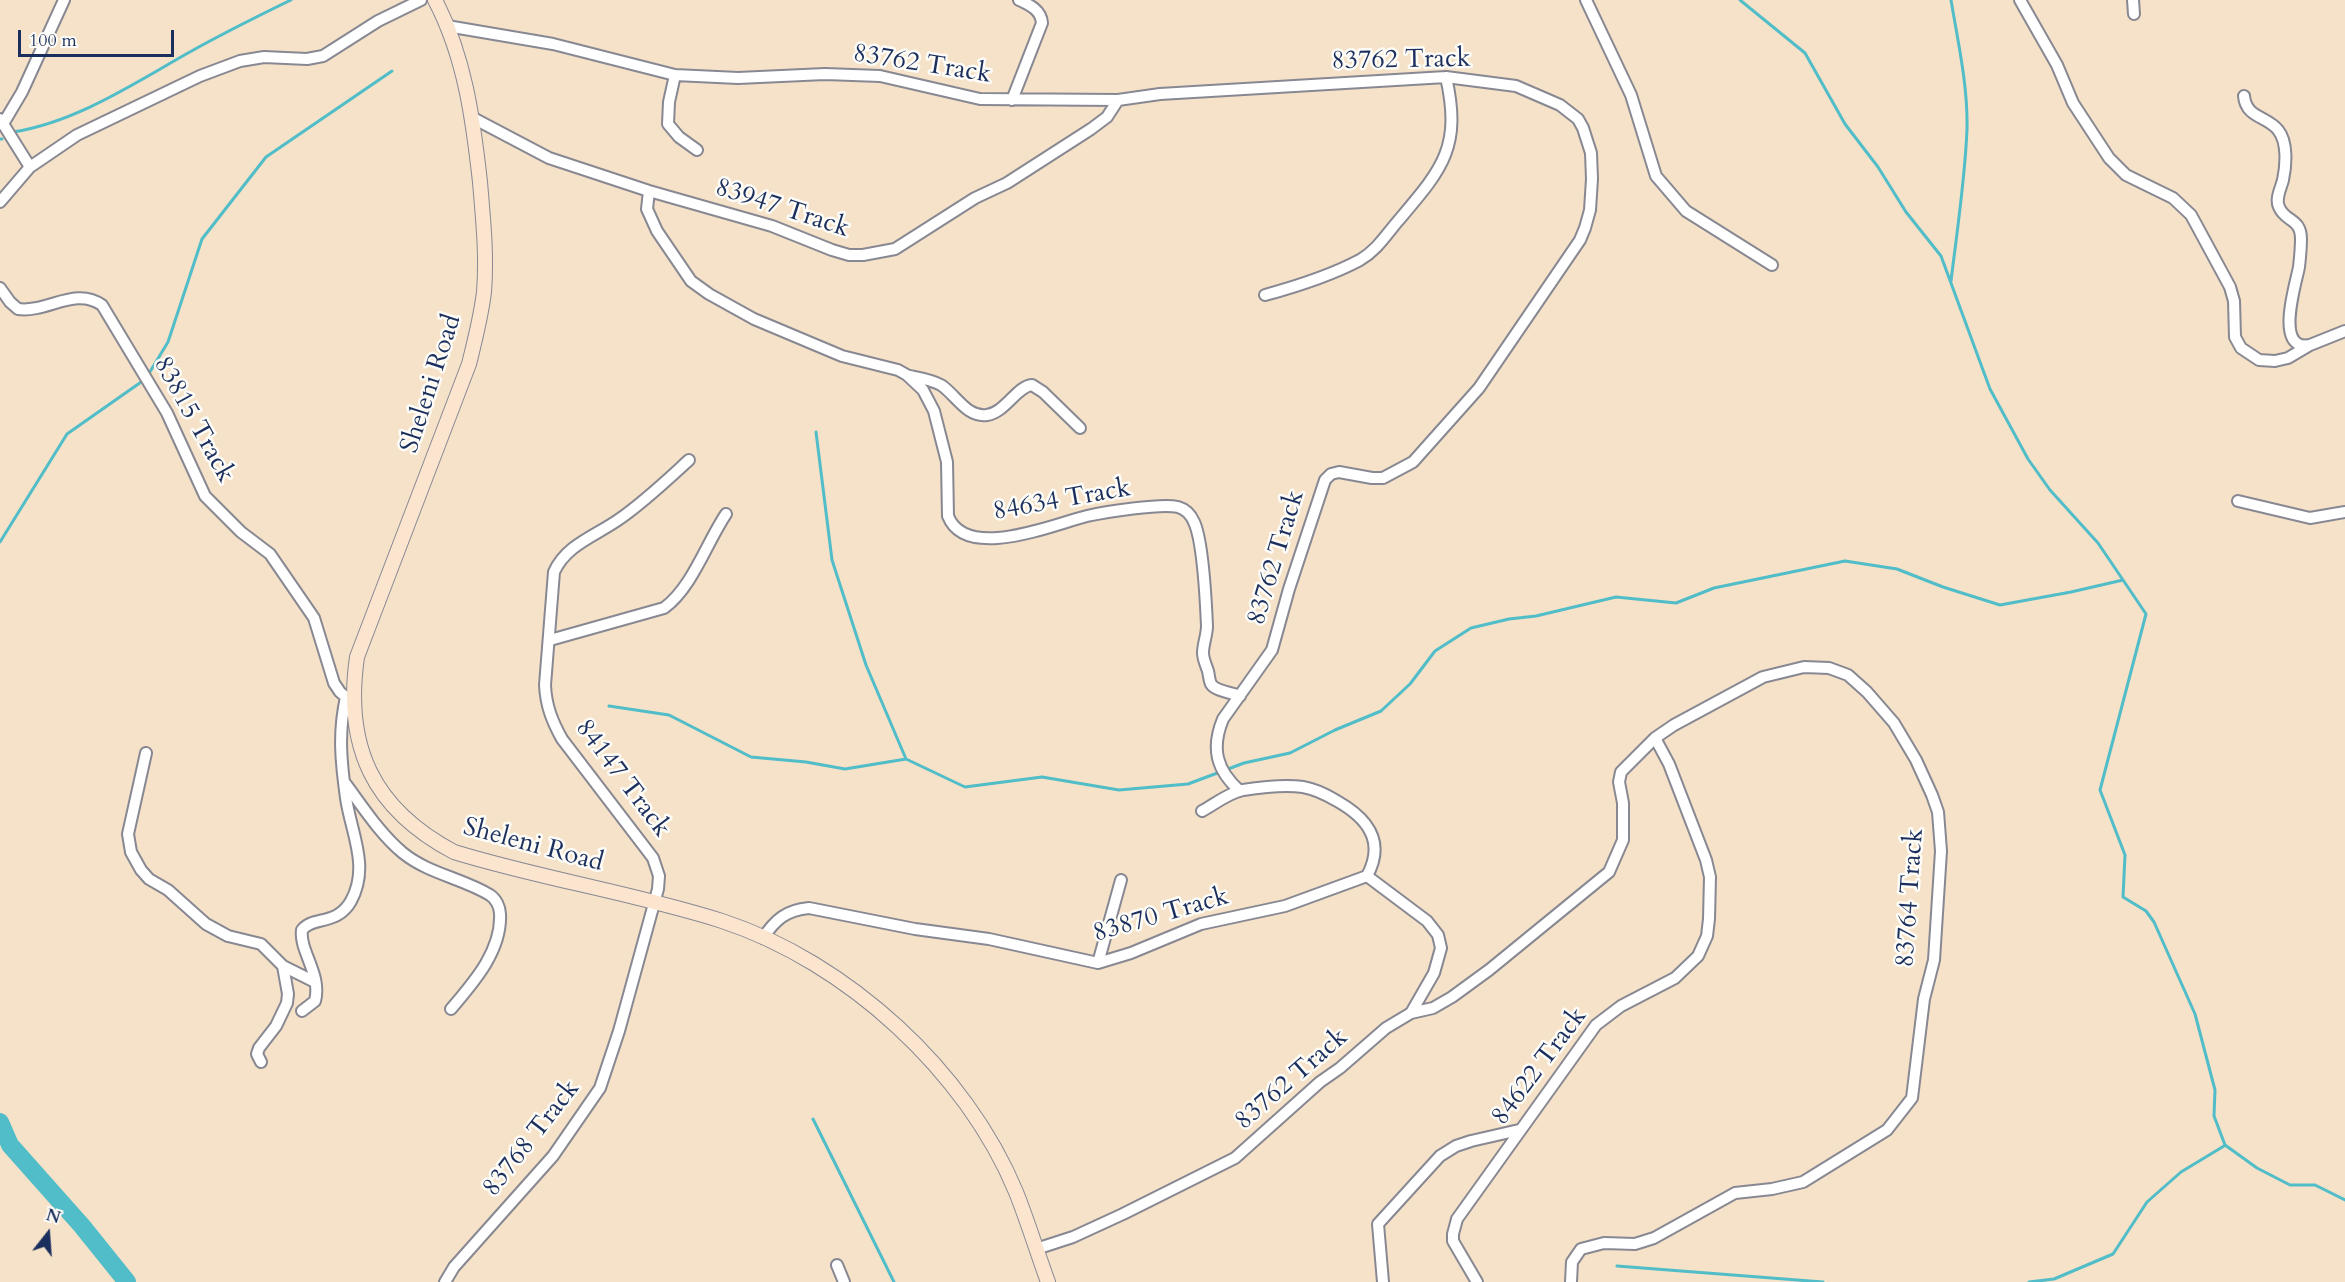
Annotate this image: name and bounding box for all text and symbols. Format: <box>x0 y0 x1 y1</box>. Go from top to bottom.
scale bar <box>21 18 177 56</box>
text: 100 m <box>29 28 77 53</box>
street label: 83762 Track <box>851 39 993 91</box>
street label: 83762 Track <box>1331 44 1471 78</box>
street label: 83947 Track <box>711 173 853 245</box>
street label: Sheleni Road <box>395 311 469 457</box>
street label: 83815 Track <box>146 352 240 488</box>
street label: 84634 Track <box>991 474 1133 528</box>
street label: 83762 Track <box>1242 487 1312 629</box>
street label: 84147 Track <box>568 714 676 844</box>
street label: Sheleni Road <box>460 812 606 880</box>
street label: 83764 Track <box>1891 828 1931 968</box>
street label: 83870 Track <box>1090 882 1232 950</box>
street label: 84622 Track <box>1486 1002 1594 1132</box>
street label: 83762 Track <box>1229 1023 1355 1137</box>
street label: 83768 Track <box>477 1075 587 1203</box>
north arrow <box>18 1204 78 1264</box>
text: N <box>43 1204 63 1229</box>

